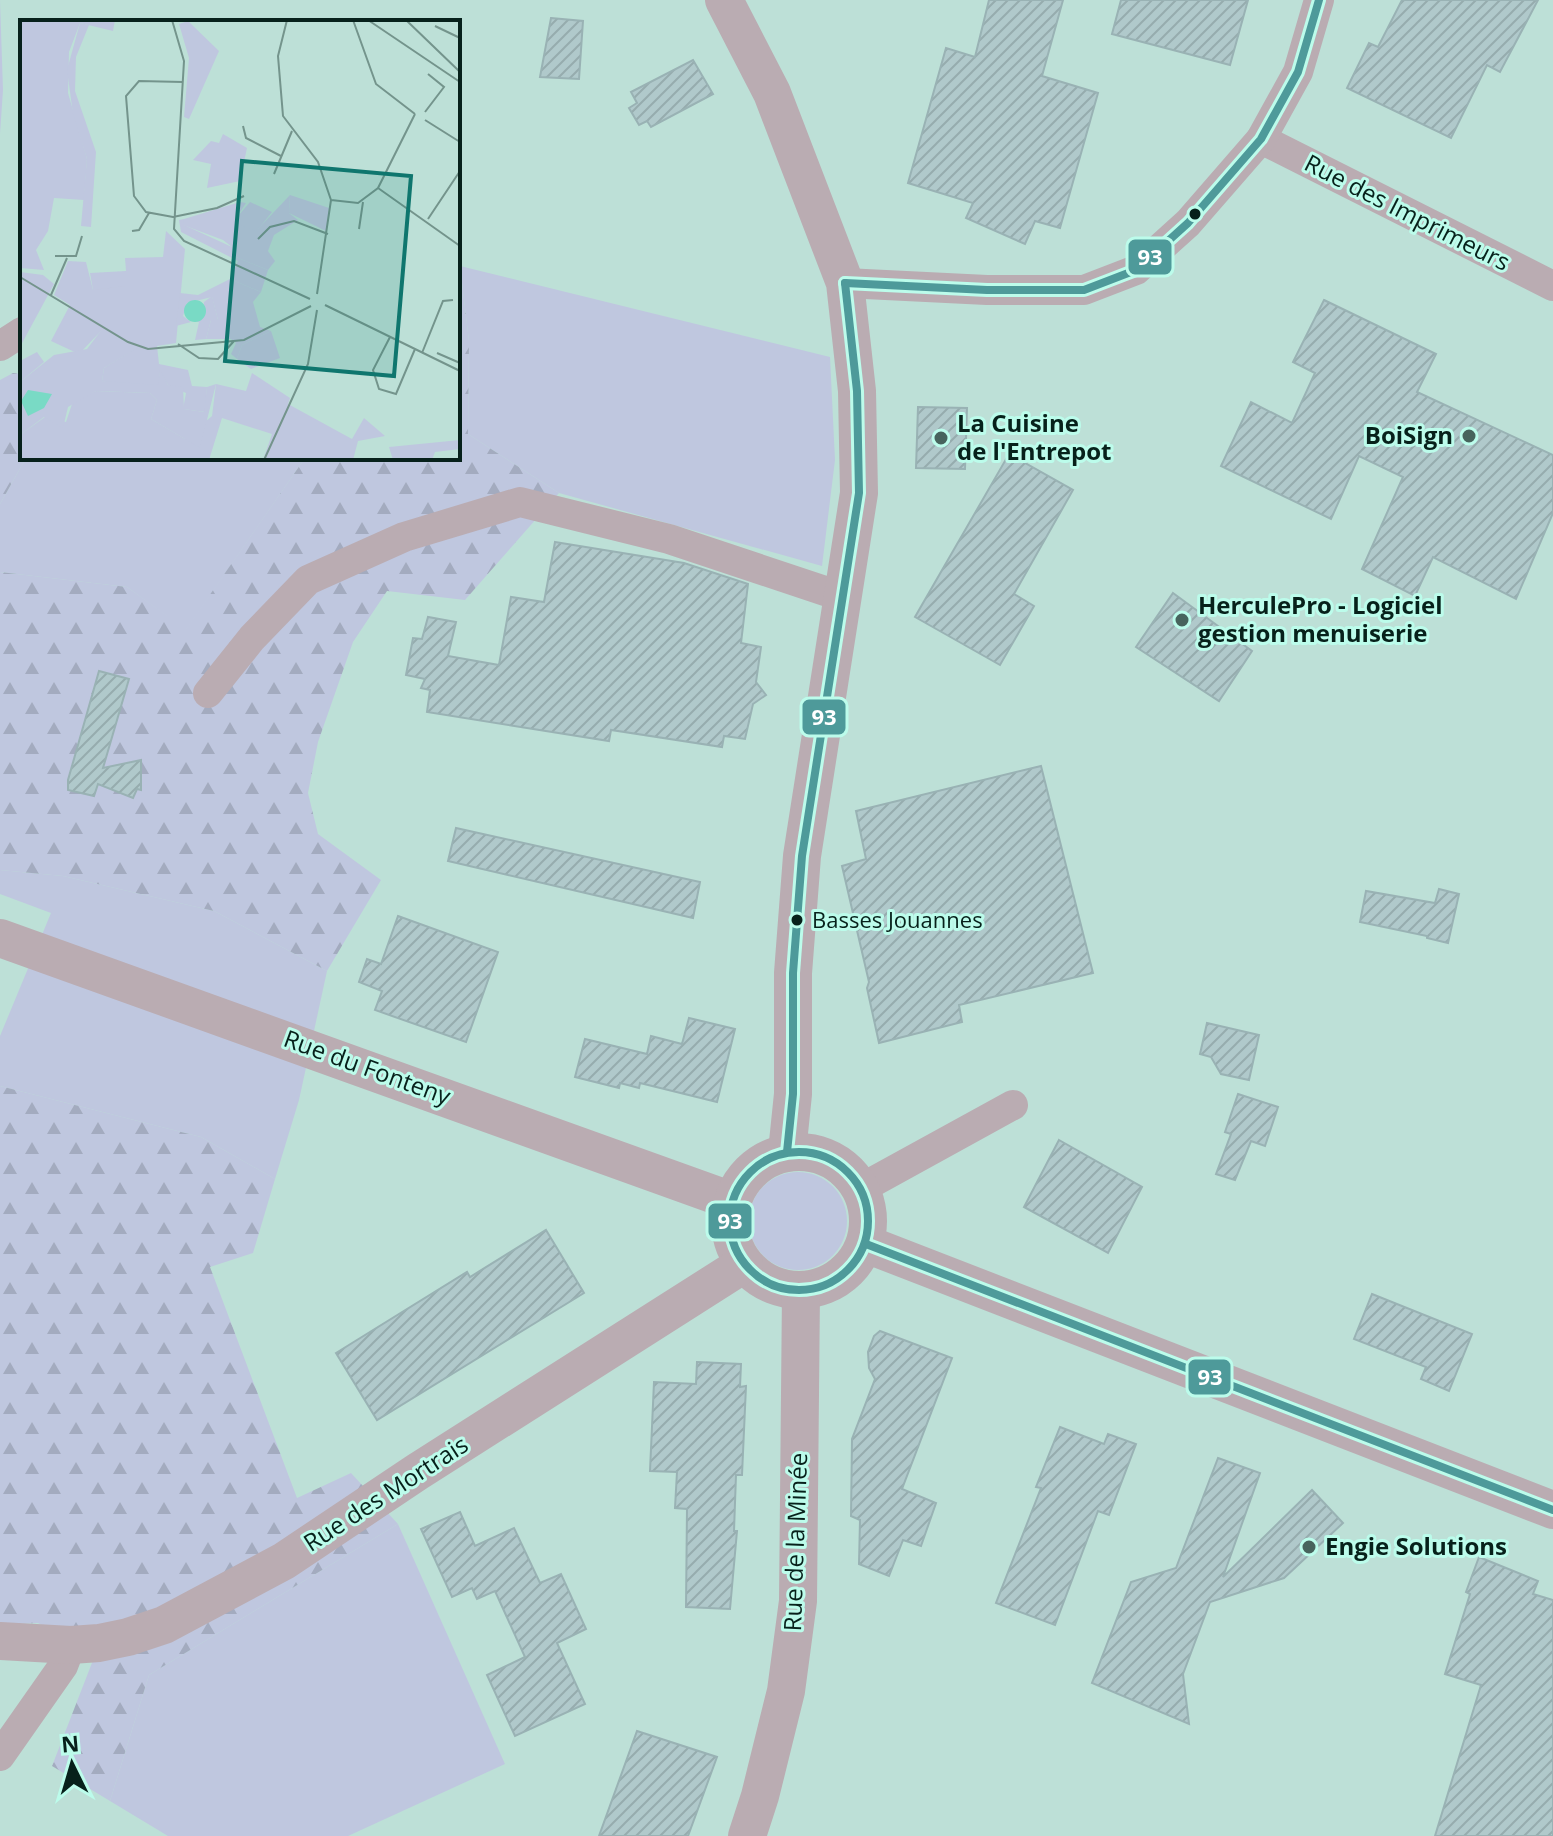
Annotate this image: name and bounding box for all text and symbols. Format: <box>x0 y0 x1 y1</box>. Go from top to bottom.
inset map <box>20 20 460 460</box>
street label: Rue des Imprimeurs <box>1299 146 1516 278</box>
unlabelled marker <box>1187 206 1203 222</box>
line badge: 93 <box>1127 238 1173 276</box>
text: 93 <box>1137 241 1163 271</box>
place label: La Cuisine de l'Entrepot <box>957 406 1112 467</box>
place label: BoiSign <box>1365 418 1453 451</box>
marker: BoiSign <box>1460 427 1478 445</box>
marker: La Cuisine de l'Entrepot <box>932 429 950 447</box>
place label: HerculePro - Logiciel gestion menuiserie <box>1198 588 1443 649</box>
marker: HerculePro - Logiciel gestion menuiserie <box>1173 611 1191 629</box>
line badge: 93 <box>801 698 847 736</box>
text: 93 <box>811 701 837 731</box>
place label: Basses Jouannes <box>812 904 983 934</box>
marker: Basses Jouannes <box>789 912 805 928</box>
street label: Rue du Fonteny <box>280 1021 456 1112</box>
line badge: 93 <box>707 1202 753 1240</box>
text: 93 <box>717 1205 743 1235</box>
line badge: 93 <box>1187 1358 1232 1396</box>
text: 93 <box>1197 1361 1223 1391</box>
street label: Rue des Mortrais <box>296 1427 474 1558</box>
street label: Rue de la Minée <box>775 1452 814 1632</box>
place label: Engie Solutions <box>1325 1529 1507 1562</box>
marker: Engie Solutions <box>1300 1538 1318 1556</box>
north arrow <box>32 1724 112 1804</box>
text: N <box>60 1727 80 1759</box>

